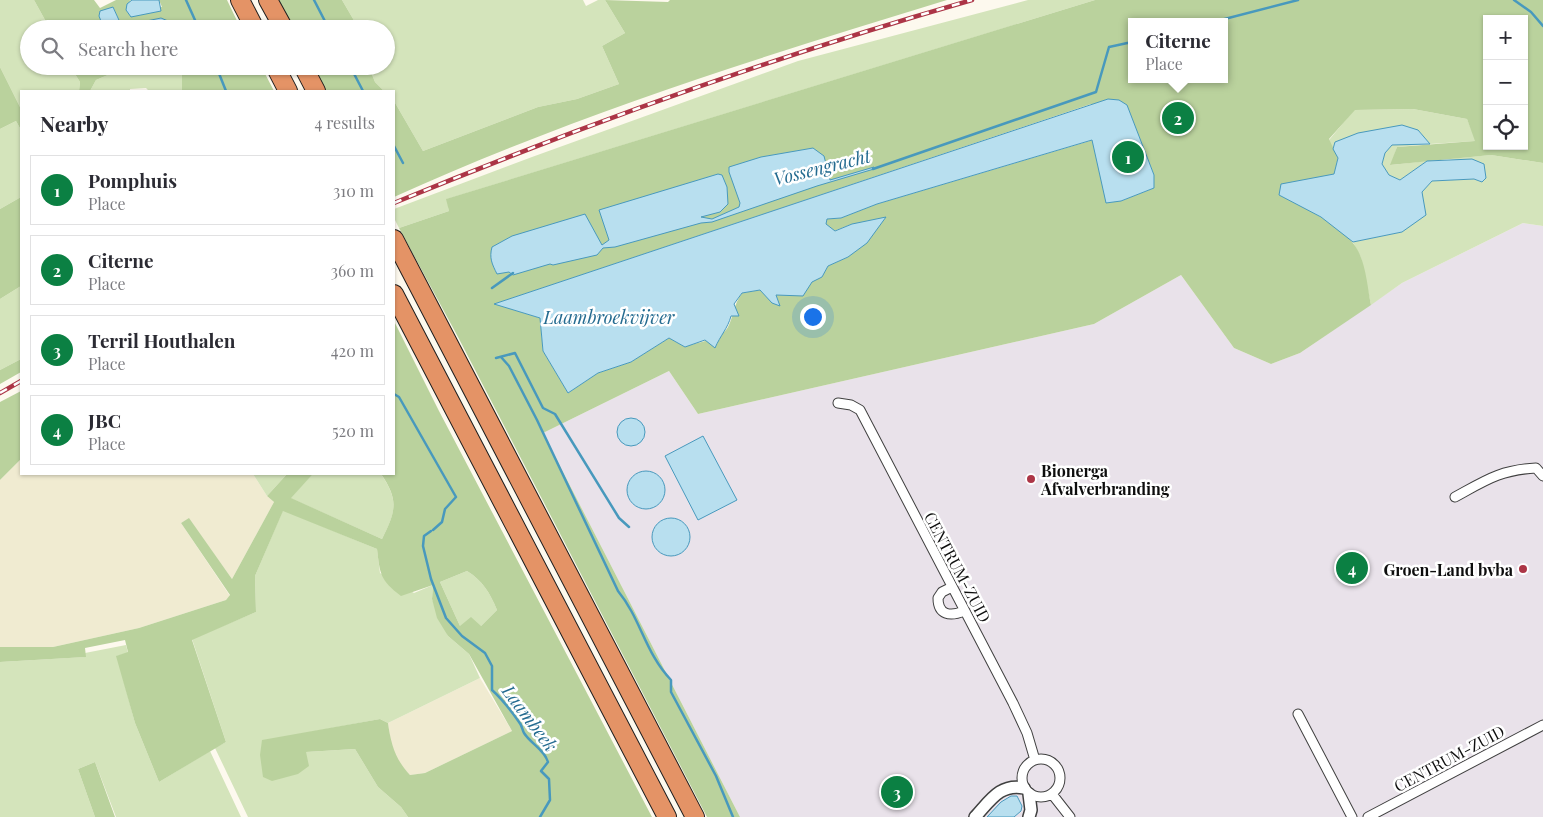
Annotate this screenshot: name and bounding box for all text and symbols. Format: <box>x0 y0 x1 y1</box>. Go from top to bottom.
map controls <box>1483 15 1528 150</box>
button: + <box>1483 15 1528 60</box>
popup <box>1128 18 1228 83</box>
search box <box>20 20 395 75</box>
text: Citerne <box>1145 27 1211 53</box>
icon: search <box>38 34 66 62</box>
text: Search here <box>78 35 178 61</box>
text: Place <box>1145 53 1183 74</box>
button: − <box>1483 60 1528 105</box>
pin: 2 <box>1162 99 1194 137</box>
button: locate <box>1483 105 1528 150</box>
text: Nearby <box>40 109 109 137</box>
text: 4 results <box>314 112 375 133</box>
pin: 1 <box>1112 138 1144 176</box>
water label: Vossengracht <box>771 143 874 191</box>
text: Pomphuis <box>88 167 177 193</box>
text: 1 <box>54 180 60 201</box>
text: 310 m <box>333 180 374 201</box>
text: Place <box>88 193 126 214</box>
text: Citerne <box>88 247 154 273</box>
text: 2 <box>53 260 61 281</box>
text: 360 m <box>331 260 374 281</box>
text: Place <box>88 273 126 294</box>
your location <box>800 304 826 330</box>
water label: Laambroekvijver <box>542 305 676 329</box>
text: Terril Houthalen <box>88 327 235 353</box>
text: 3 <box>53 340 61 361</box>
text: 420 m <box>331 340 374 361</box>
text: Place <box>88 353 126 374</box>
text: JBC <box>88 407 121 433</box>
text: 4 <box>53 420 61 441</box>
text: 520 m <box>332 420 374 441</box>
text: Place <box>88 433 126 454</box>
place label: Bionerga Afvalverbranding <box>1040 460 1170 499</box>
marker: Bionerga Afvalverbranding <box>1025 473 1037 485</box>
street label: CENTRUM-ZUID <box>920 508 996 626</box>
pin: 4 <box>1336 549 1368 587</box>
place label: Groen-Land bvba <box>1383 559 1514 580</box>
marker: Groen-Land bvba <box>1517 563 1529 575</box>
water label: Laambeek <box>496 679 563 756</box>
street label: CENTRUM-ZUID <box>1390 720 1508 796</box>
pin: 3 <box>881 773 913 811</box>

